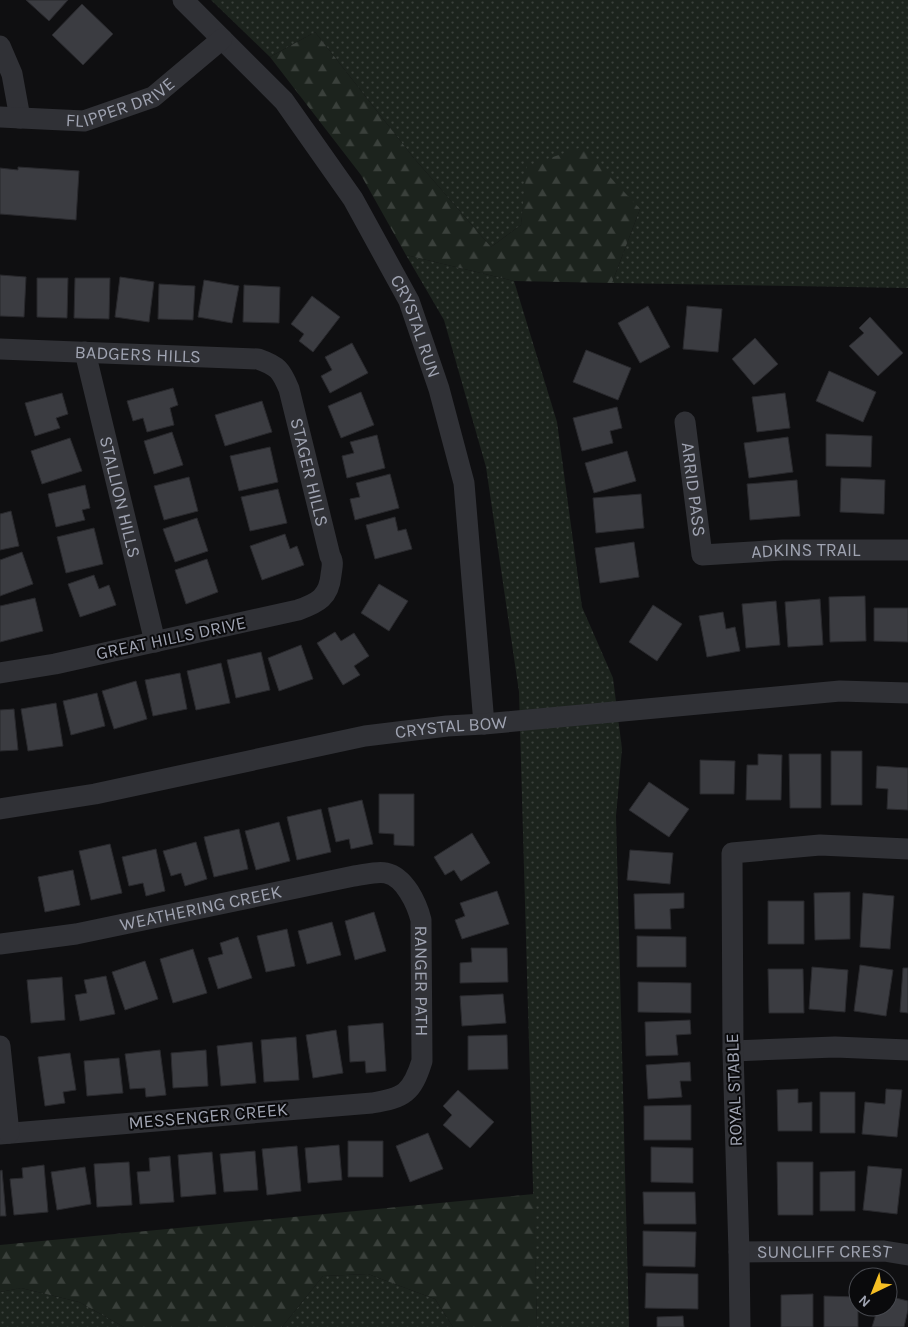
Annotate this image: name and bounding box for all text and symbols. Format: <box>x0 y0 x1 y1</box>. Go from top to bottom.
street label: FLIPPER DRIVE <box>65 72 179 132</box>
street label: CRYSTAL RUN <box>386 271 445 381</box>
street label: BADGERS HILLS <box>74 341 201 368</box>
street label: STAGER HILLS <box>285 415 333 529</box>
street label: STALLION HILLS <box>95 434 145 560</box>
street label: ARRID PASS <box>677 441 711 538</box>
street label: ADKINS TRAIL <box>750 539 861 563</box>
street label: GREAT HILLS DRIVE <box>94 611 248 665</box>
street label: CRYSTAL BOW <box>394 711 508 743</box>
street label: WEATHERING CREEK <box>118 880 284 936</box>
street label: RANGER PATH <box>410 925 433 1036</box>
street label: ROYAL STABLE <box>721 1033 747 1147</box>
street label: MESSENGER CREEK <box>127 1098 289 1134</box>
street label: SUNCLIFF CREST <box>757 1240 893 1263</box>
north arrow <box>848 1267 898 1317</box>
text: N <box>855 1291 874 1311</box>

